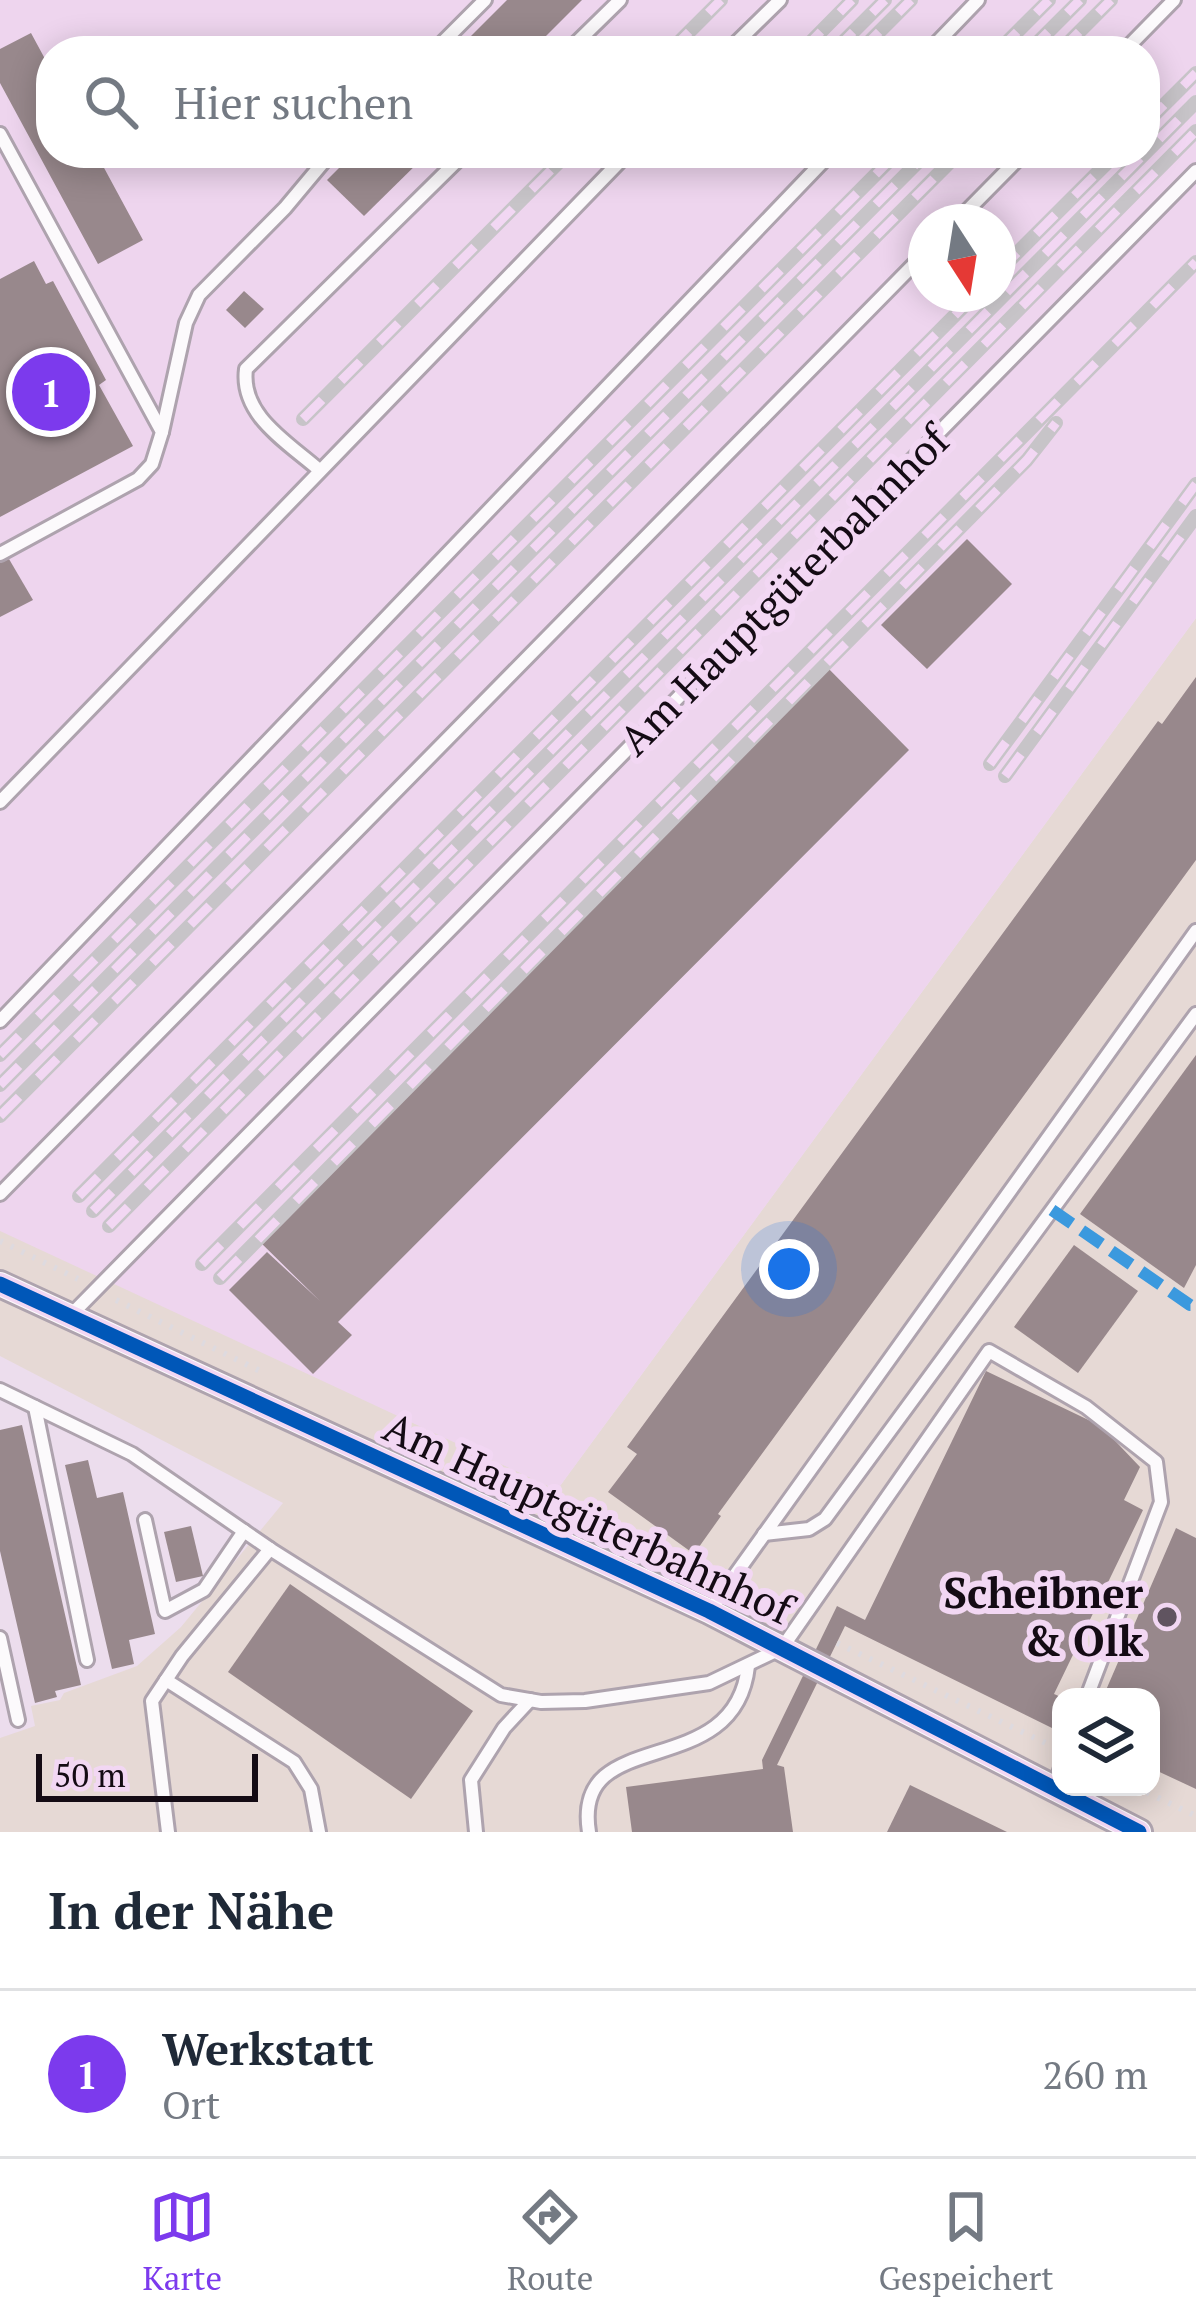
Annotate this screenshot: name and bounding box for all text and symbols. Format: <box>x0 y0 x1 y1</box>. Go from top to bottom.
search box <box>36 36 1160 168</box>
icon: search <box>78 69 144 135</box>
text: Hier suchen <box>174 72 413 132</box>
north arrow <box>908 204 1016 312</box>
pin: 1 <box>12 347 90 437</box>
street label: Am Hauptgüterbahnhof <box>606 410 962 766</box>
your location <box>759 1239 819 1299</box>
street label: Am Hauptgüterbahnhof <box>375 1398 804 1638</box>
place label: Scheibner & Olk <box>943 1564 1144 1668</box>
marker: Scheibner & Olk <box>1154 1604 1180 1630</box>
map controls <box>1052 1688 1160 1796</box>
button: layers <box>1052 1688 1160 1796</box>
scale bar <box>36 1748 258 1801</box>
text: 50 m <box>54 1753 126 1796</box>
text: In der Nähe <box>48 1876 334 1944</box>
text: Werkstatt <box>162 2018 374 2078</box>
text: 1 <box>76 2048 98 2100</box>
text: 260 m <box>1043 2048 1148 2100</box>
text: Ort <box>162 2078 220 2130</box>
tab: Karte <box>142 2184 222 2299</box>
tab: Route <box>507 2184 593 2299</box>
tab: Gespeichert <box>878 2184 1053 2299</box>

